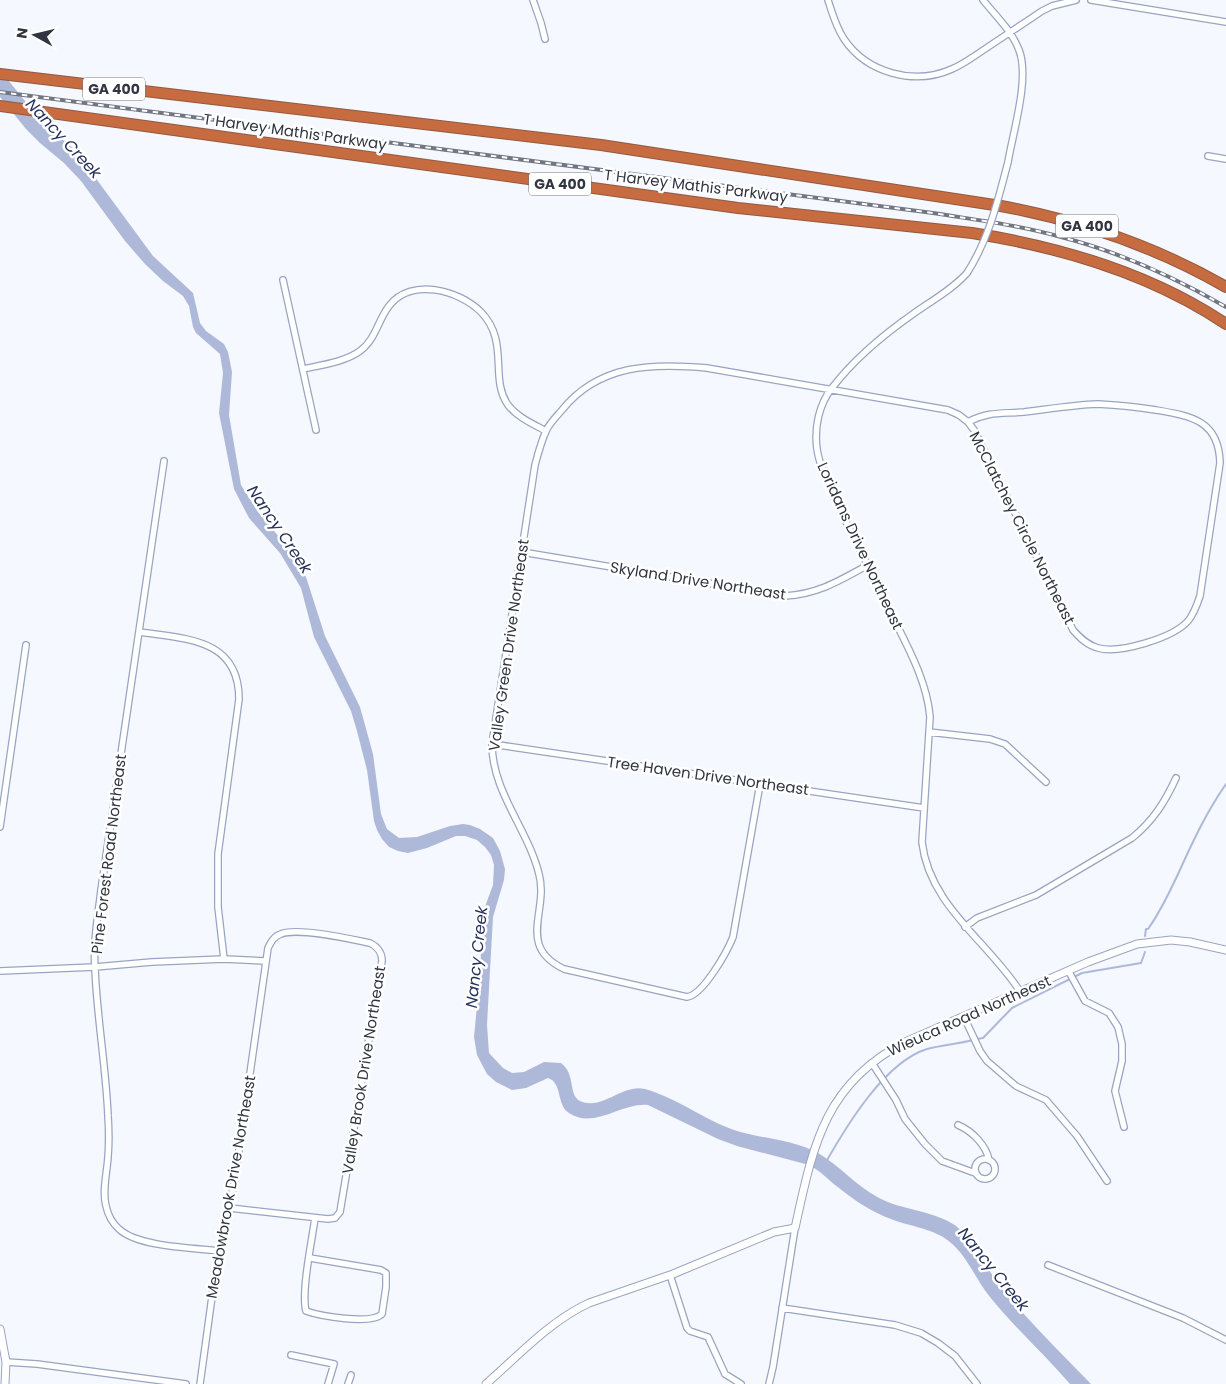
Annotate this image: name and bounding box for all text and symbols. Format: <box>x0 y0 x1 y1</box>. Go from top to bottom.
north arrow <box>10 10 60 60</box>
text: N <box>11 27 33 40</box>
road number: GA 400 <box>83 78 145 100</box>
water label: Nancy Creek <box>20 93 107 184</box>
street label: T Harvey Mathis Parkway <box>202 108 389 155</box>
street label: T Harvey Mathis Parkway <box>603 164 790 207</box>
road number: GA 400 <box>529 172 591 195</box>
road number: GA 400 <box>1056 215 1118 238</box>
street label: McClatchey Circle Northeast <box>965 428 1080 628</box>
street label: Loridans Drive Northeast <box>812 459 908 633</box>
water label: Nancy Creek <box>241 480 318 579</box>
street label: Valley Green Drive Northeast <box>483 537 534 752</box>
street label: Skyland Drive Northeast <box>609 556 787 605</box>
street label: Tree Haven Drive Northeast <box>606 751 810 800</box>
street label: Pine Forest Road Northeast <box>86 753 131 955</box>
water label: Nancy Creek <box>460 904 493 1009</box>
street label: Valley Brook Drive Northeast <box>337 964 390 1175</box>
street label: Wieuca Road Northeast <box>884 970 1054 1061</box>
street label: Meadowbrook Drive Northeast <box>201 1074 260 1300</box>
water label: Nancy Creek <box>953 1222 1035 1317</box>

